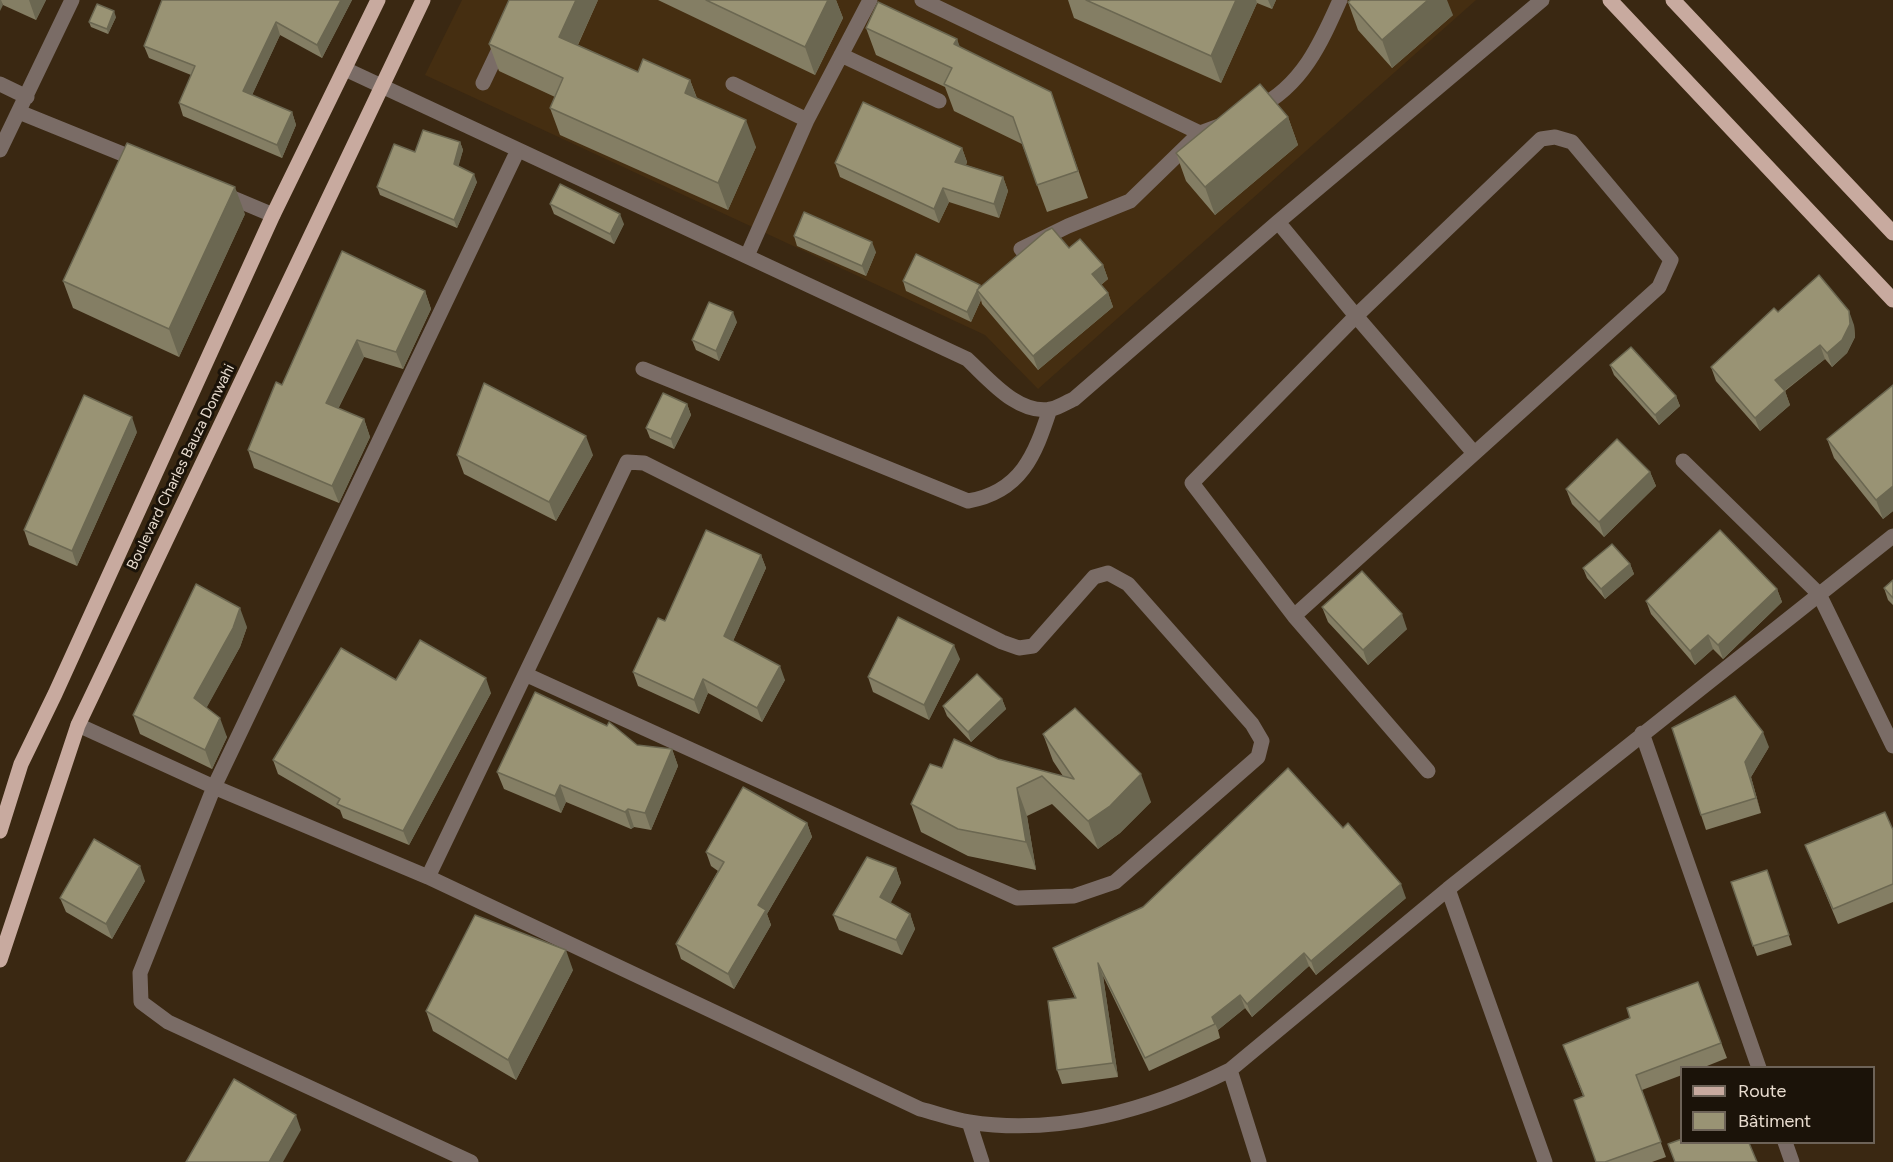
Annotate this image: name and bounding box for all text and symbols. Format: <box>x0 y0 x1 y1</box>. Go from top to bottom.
street label: Boulevard Charles Bauza Donwahi <box>123 361 239 573</box>
legend <box>1680 1066 1875 1144</box>
text: Route <box>1738 1080 1786 1102</box>
text: Bâtiment <box>1738 1110 1811 1132</box>

